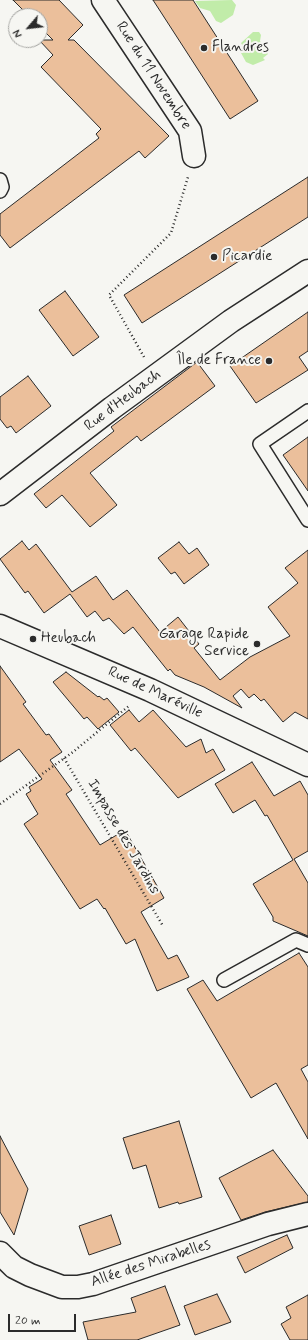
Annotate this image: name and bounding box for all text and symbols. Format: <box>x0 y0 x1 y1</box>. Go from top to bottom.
north arrow <box>8 8 48 48</box>
street label: Rue du 11 Novembre <box>111 19 195 133</box>
text: N <box>10 27 26 40</box>
place label: Flandres <box>212 39 269 57</box>
marker: Flandres <box>199 43 209 53</box>
place label: Picardie <box>222 248 272 266</box>
marker: Picardie <box>209 252 219 262</box>
place label: Île de France <box>176 352 261 370</box>
marker: Île de France <box>264 356 274 366</box>
street label: Rue d'Heubach <box>81 366 165 436</box>
place label: Garage Rapide Service <box>159 626 249 661</box>
place label: Heubach <box>41 630 96 648</box>
marker: Heubach <box>28 634 38 644</box>
marker: Garage Rapide Service <box>252 639 262 649</box>
street label: Rue de Maréville <box>105 663 205 723</box>
street label: Impasse des Jardins <box>83 776 163 898</box>
street label: Allée des Mirabelles <box>89 1236 213 1292</box>
scale bar <box>10 1306 78 1332</box>
text: 20 m <box>15 1313 41 1329</box>

